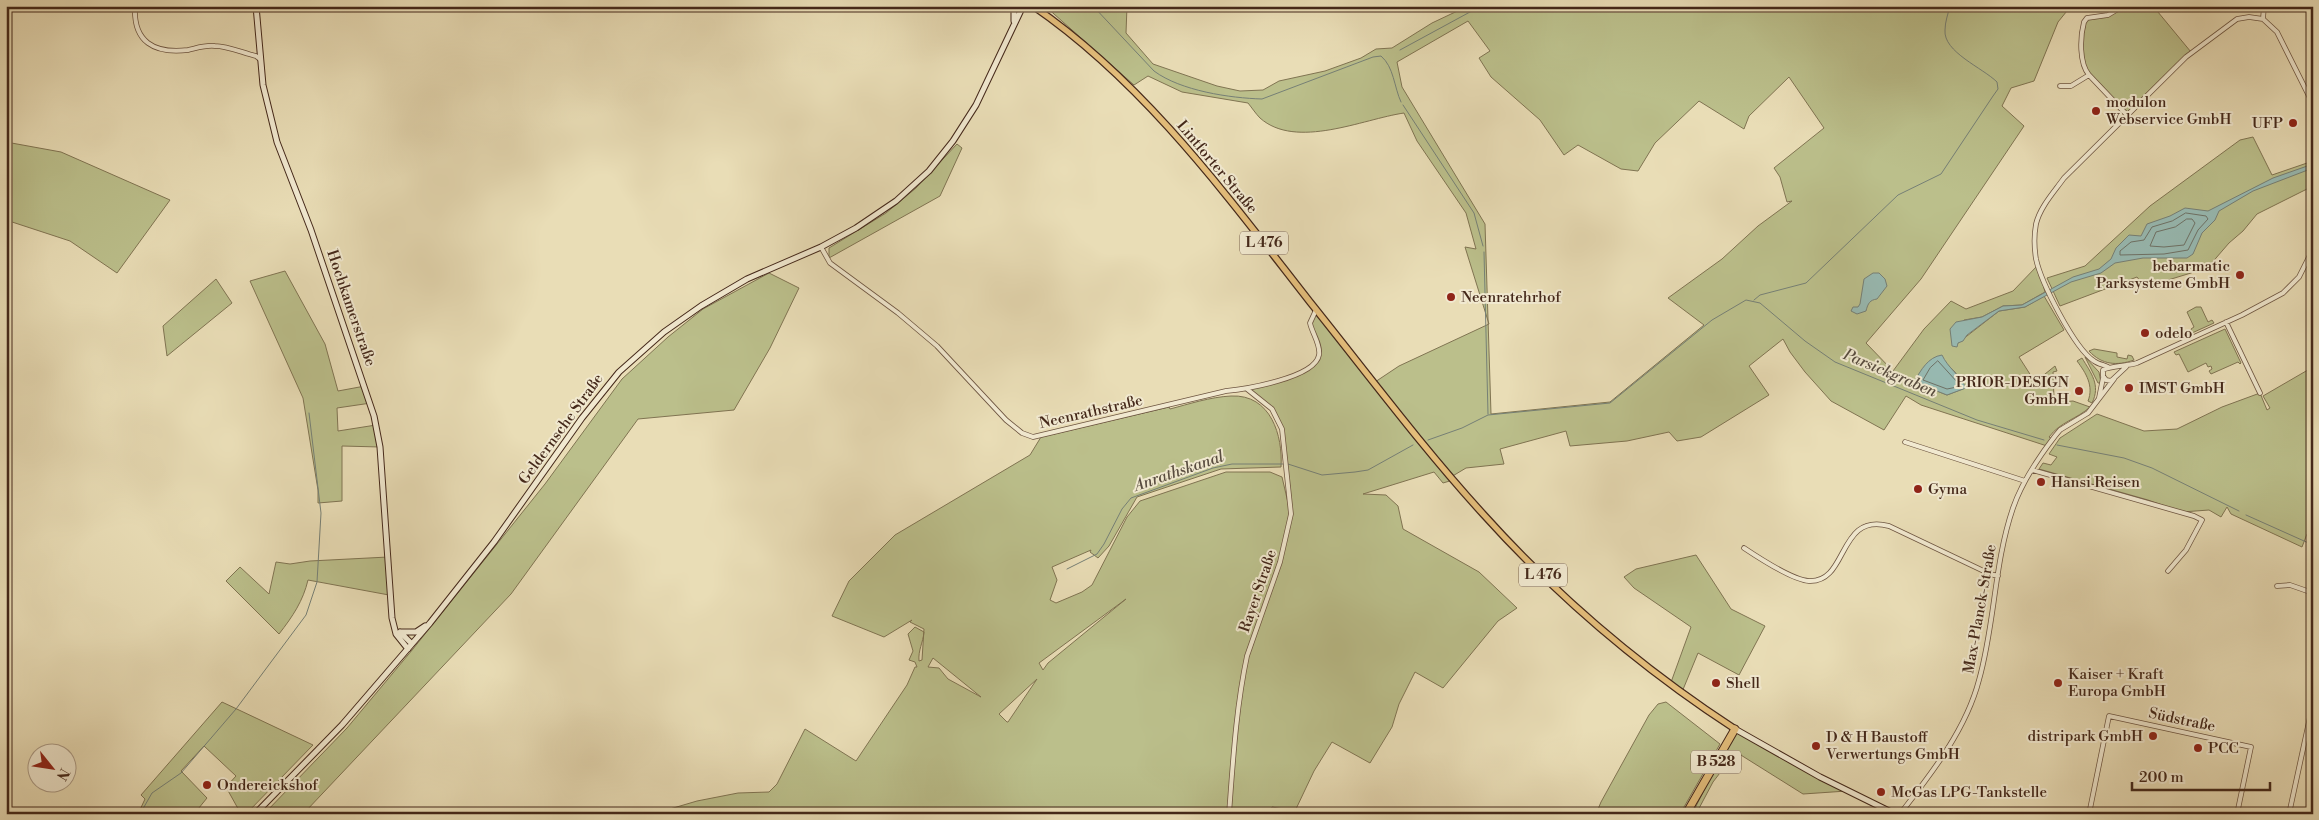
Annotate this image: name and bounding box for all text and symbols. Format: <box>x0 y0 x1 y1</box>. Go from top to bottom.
place label: modulon Webservice GmbH <box>2105 93 2231 129</box>
marker: modulon Webservice GmbH <box>2090 105 2102 117</box>
place label: UFP <box>2252 114 2283 133</box>
street label: Lintforter Straße <box>1172 117 1262 217</box>
marker: UFP <box>2287 117 2299 129</box>
road number: L 476 <box>1240 232 1288 254</box>
street label: Hochkamerstraße <box>322 247 380 369</box>
place label: bebarmatic Parksysteme GmbH <box>2096 257 2230 293</box>
marker: bebarmatic Parksysteme GmbH <box>2234 269 2246 281</box>
place label: Neenratehrhof <box>1461 288 1561 307</box>
marker: Neenratehrhof <box>1445 291 1457 303</box>
place label: odelo <box>2155 324 2192 343</box>
marker: odelo <box>2139 327 2151 339</box>
water label: Parsickgraben <box>1839 344 1941 402</box>
street label: Geldernsche Straße <box>514 370 608 488</box>
place label: PRIOR-DESIGN GmbH <box>1956 373 2069 409</box>
place label: IMST GmbH <box>2139 379 2225 398</box>
marker: IMST GmbH <box>2123 382 2135 394</box>
marker: PRIOR-DESIGN GmbH <box>2073 385 2085 397</box>
street label: Neenrathstraße <box>1037 391 1145 433</box>
water label: Anrathskanal <box>1129 446 1227 496</box>
place label: Hansi Reisen <box>2051 473 2140 492</box>
marker: Hansi Reisen <box>2035 476 2047 488</box>
place label: Gyma <box>1928 480 1967 499</box>
marker: Gyma <box>1912 483 1924 495</box>
street label: Max-Planck-Straße <box>1959 543 2001 675</box>
street label: Rayer Straße <box>1235 547 1281 635</box>
road number: L 476 <box>1519 564 1567 586</box>
place label: Kaiser + Kraft Europa GmbH <box>2068 665 2166 701</box>
place label: Shell <box>1726 674 1761 693</box>
marker: Shell <box>1710 677 1722 689</box>
marker: Kaiser + Kraft Europa GmbH <box>2052 677 2064 689</box>
street label: Südstraße <box>2147 704 2217 736</box>
place label: distripark GmbH <box>2028 727 2143 746</box>
place label: D & H Baustoff Verwertungs GmbH <box>1825 728 1960 764</box>
marker: distripark GmbH <box>2147 730 2159 742</box>
place label: PCC <box>2208 739 2239 758</box>
marker: D & H Baustoff Verwertungs GmbH <box>1810 740 1822 752</box>
north arrow <box>28 742 78 792</box>
marker: PCC <box>2192 742 2204 754</box>
road number: B 528 <box>1691 750 1741 774</box>
scale bar <box>2132 760 2269 792</box>
text: N <box>52 765 73 783</box>
text: 200 m <box>2139 768 2184 787</box>
place label: Ondereickshof <box>217 776 318 795</box>
marker: Ondereickshof <box>201 779 213 791</box>
place label: McGas LPG-Tankstelle <box>1891 783 2047 802</box>
marker: McGas LPG-Tankstelle <box>1875 786 1887 798</box>

